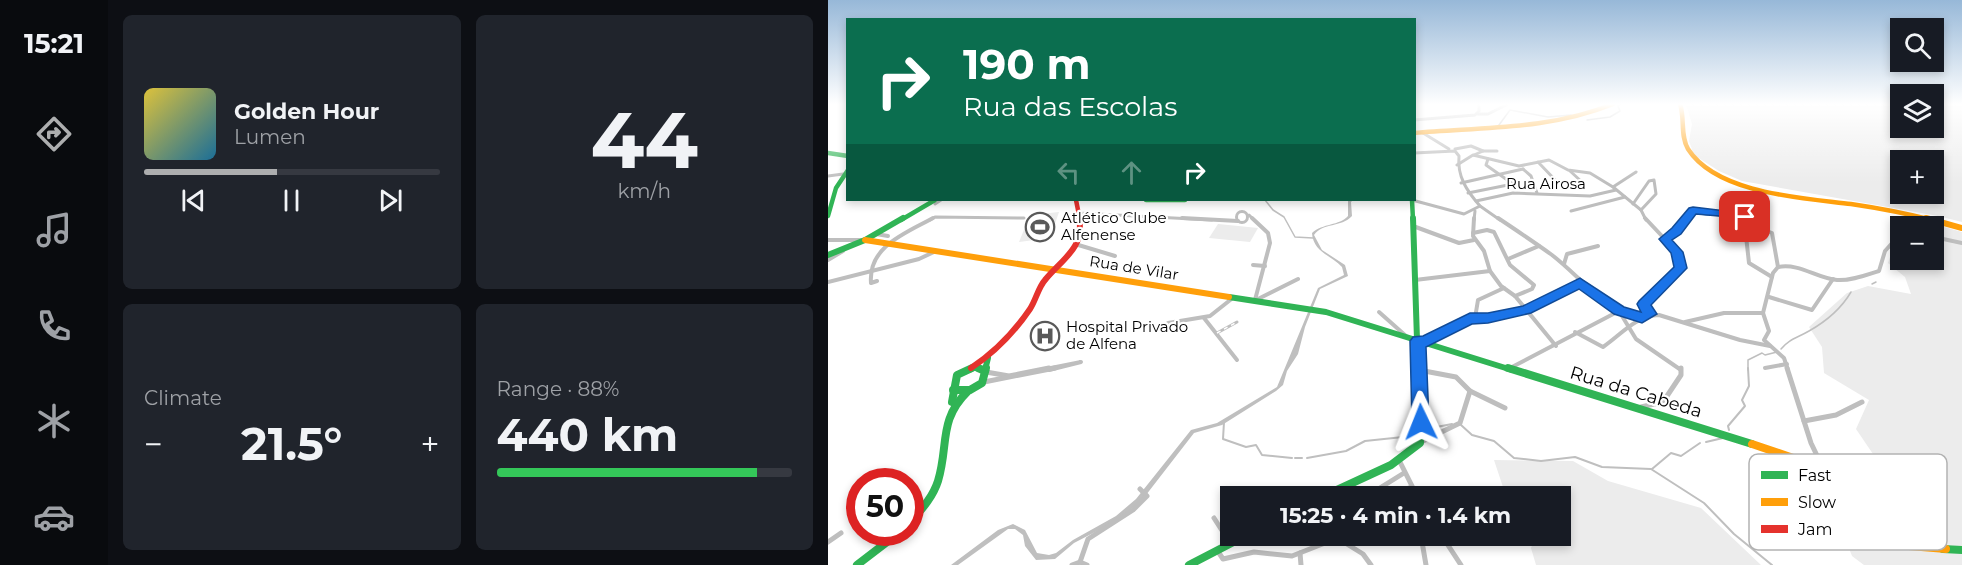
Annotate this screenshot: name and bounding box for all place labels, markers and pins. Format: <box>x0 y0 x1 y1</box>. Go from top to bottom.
pin <box>1719 191 1770 242</box>
place label: Atlético Clube Alfenense <box>1061 208 1167 244</box>
sports icon: Atlético Clube Alfenense <box>1024 211 1056 243</box>
place label: Hospital Privado de Alfena <box>1066 317 1188 353</box>
hospital icon: Hospital Privado de Alfena <box>1029 320 1061 352</box>

